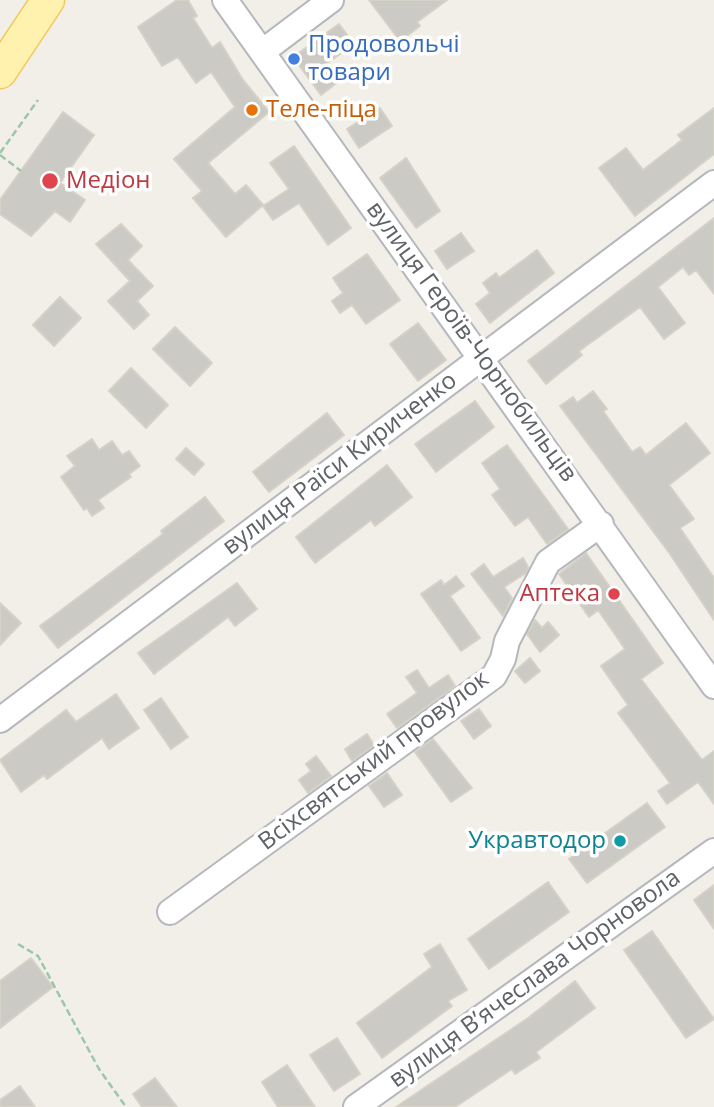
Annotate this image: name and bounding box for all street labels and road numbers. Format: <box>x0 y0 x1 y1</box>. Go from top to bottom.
street label: вулиця Героїв-Чорнобильців <box>360 196 582 488</box>
street label: вулиця Раїси Кириченко <box>217 366 463 562</box>
street label: Всіхсвятський провулок <box>253 665 495 857</box>
street label: вулиця Вʼячеслава Чорновола <box>384 864 686 1094</box>

